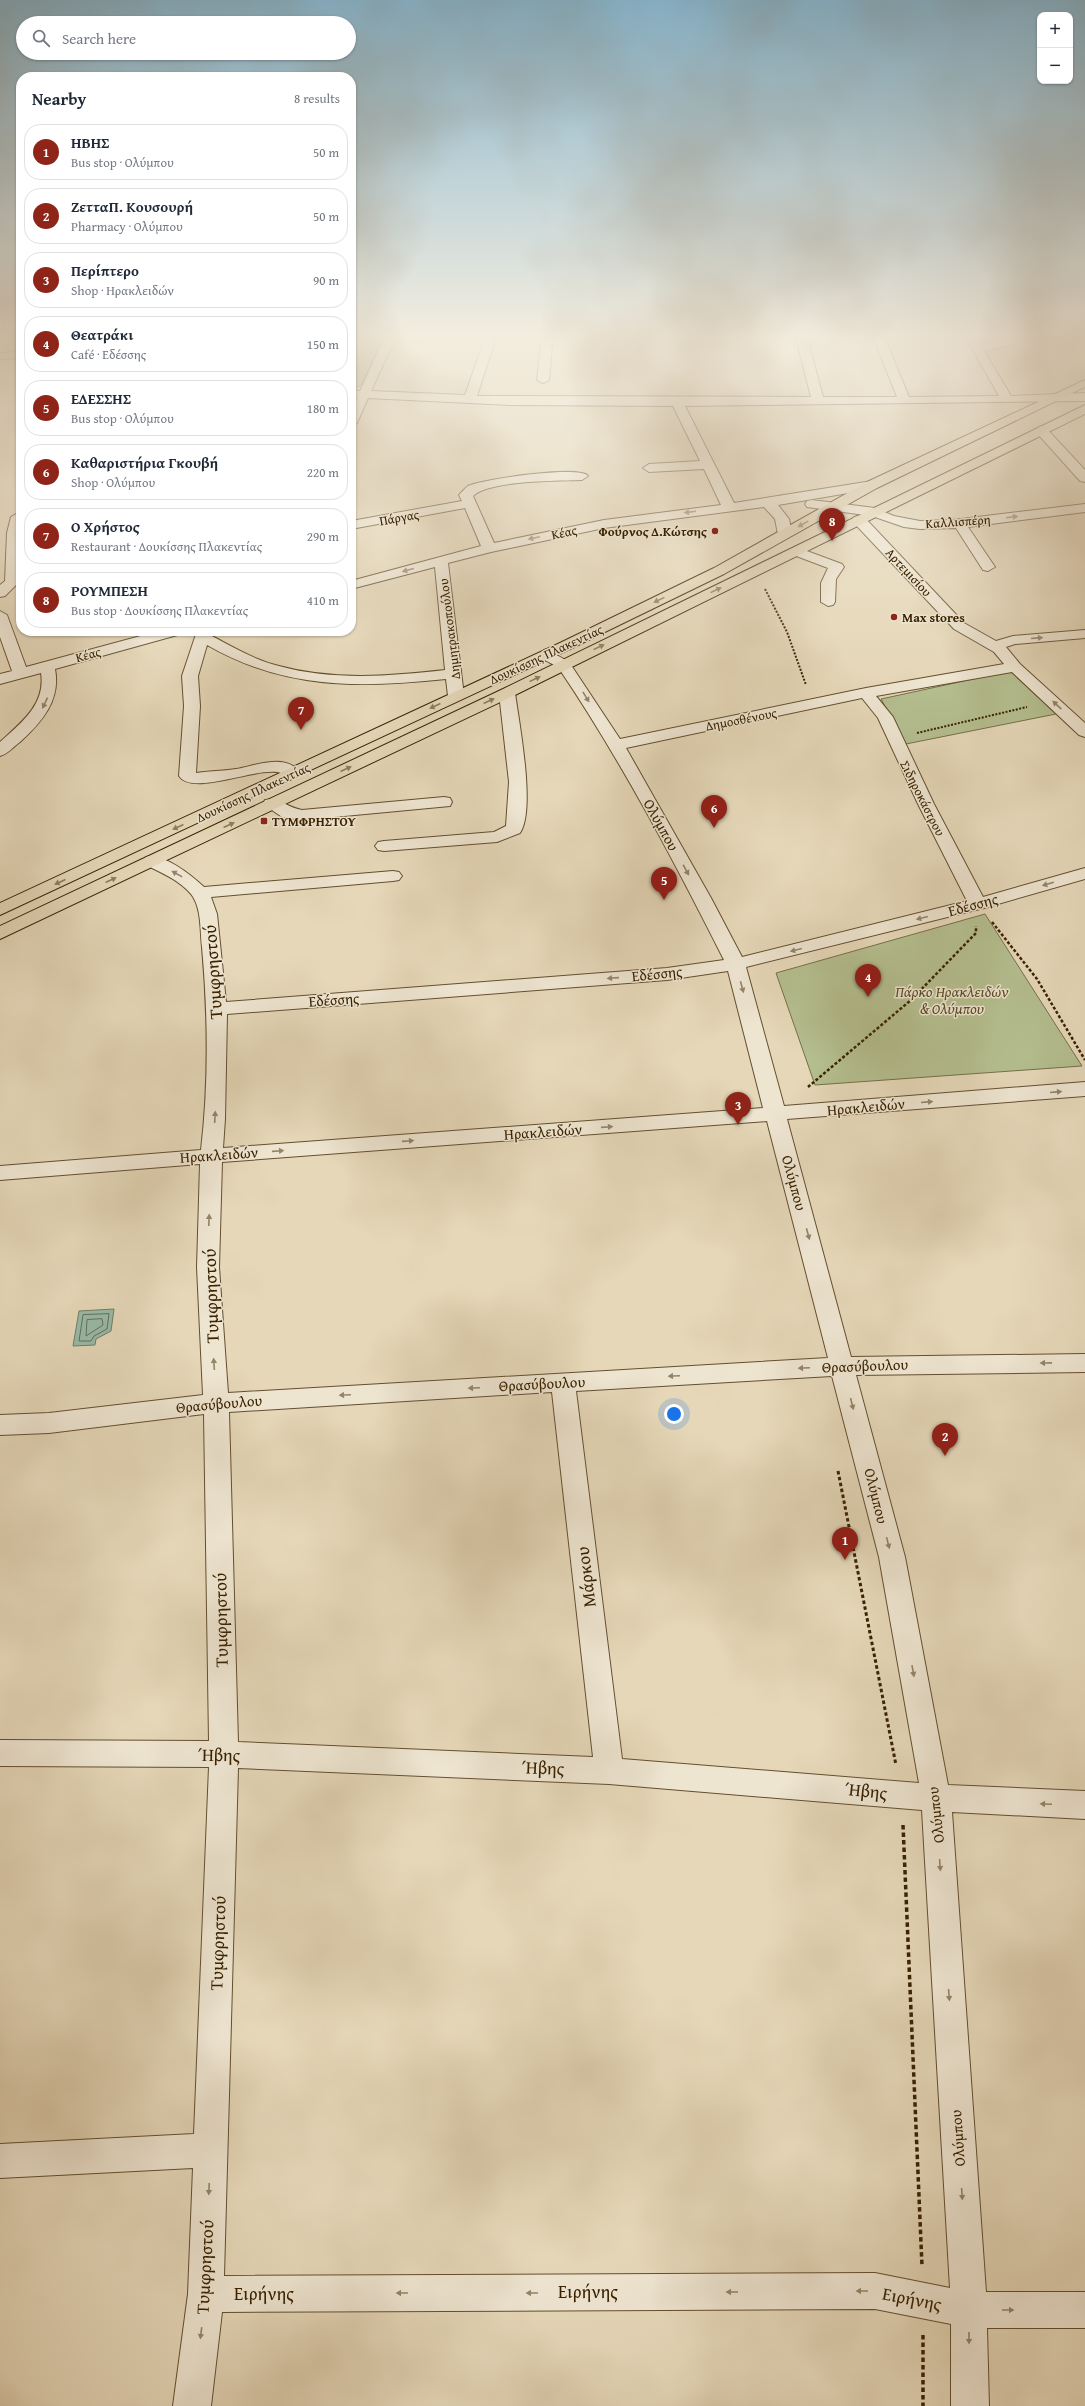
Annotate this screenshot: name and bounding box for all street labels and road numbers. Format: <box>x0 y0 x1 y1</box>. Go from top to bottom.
street label: Πάργας <box>378 505 421 530</box>
street label: Καλλισπέρη <box>925 510 991 533</box>
street label: Κέας <box>550 520 579 544</box>
street label: Αρτεμισίου <box>881 544 936 601</box>
street label: Δημητρακοπούλου <box>434 577 465 680</box>
street label: Δουκίσσης Πλακεντίας <box>486 620 607 689</box>
street label: Κέας <box>73 642 103 667</box>
street label: Δημοσθένους <box>704 703 779 736</box>
street label: Σιδηροκάστρου <box>895 757 950 840</box>
street label: Δουκίσσης Πλακεντίας <box>193 758 314 827</box>
street label: Ολύμπου <box>639 795 684 855</box>
street label: Εδέσσης <box>946 888 1001 921</box>
street label: Τυμφρηστού <box>196 924 229 1020</box>
street label: Εδέσσης <box>631 960 684 987</box>
street label: Εδέσσης <box>308 987 361 1012</box>
street label: Ηρακλειδών <box>826 1093 906 1120</box>
street label: Ηρακλειδών <box>503 1118 583 1145</box>
street label: Ηρακλειδών <box>179 1141 259 1168</box>
street label: Ολύμπου <box>777 1153 812 1213</box>
street label: Τυμφρηστού <box>195 1248 226 1344</box>
street label: Θρασύβουλου <box>821 1353 909 1378</box>
street label: Θρασύβουλου <box>498 1371 586 1396</box>
street label: Θρασύβουλου <box>175 1389 263 1418</box>
street label: Ολύμπου <box>859 1466 894 1526</box>
street label: Μάρκου <box>568 1545 603 1609</box>
street label: Τυμφρηστού <box>206 1572 235 1668</box>
street label: Ήβης <box>198 1741 241 1768</box>
street label: Ήβης <box>521 1753 565 1782</box>
street label: Ήβης <box>843 1775 889 1806</box>
street label: Ολύμπου <box>922 1786 949 1844</box>
street label: Τυμφρηστού <box>202 1895 233 1991</box>
street label: Ολύμπου <box>945 2109 970 2167</box>
street label: Τυμφρηστού <box>189 2219 220 2315</box>
street label: Ειρήνης <box>558 2278 618 2305</box>
street label: Ειρήνης <box>234 2280 294 2307</box>
street label: Ειρήνης <box>880 2280 944 2318</box>

